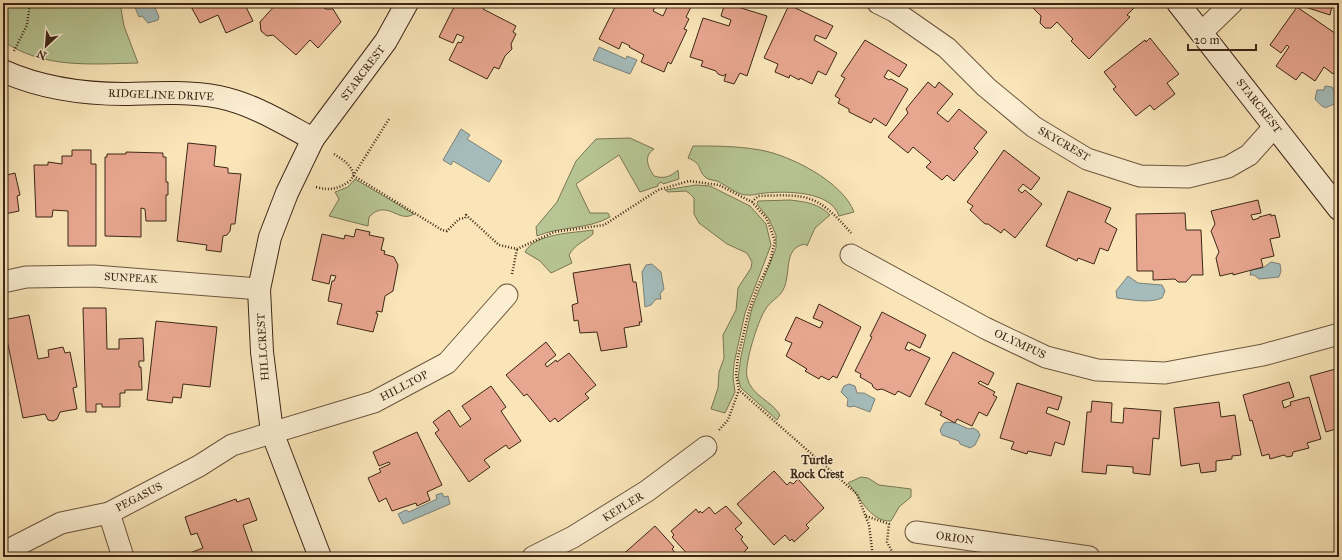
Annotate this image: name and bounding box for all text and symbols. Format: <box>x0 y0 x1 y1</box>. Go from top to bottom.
north arrow <box>26 26 66 66</box>
scale bar <box>1188 26 1256 52</box>
text: 20 m <box>1194 33 1220 47</box>
street label: STARCREST <box>338 43 388 103</box>
text: N <box>34 46 49 62</box>
street label: STARCREST <box>1234 76 1285 136</box>
street label: RIDGELINE DRIVE <box>108 87 214 103</box>
street label: SKYCREST <box>1036 124 1093 164</box>
street label: SUNPEAK <box>104 270 159 286</box>
street label: HILLCREST <box>254 312 272 381</box>
street label: OLYMPUS <box>992 326 1048 362</box>
street label: HILLTOP <box>378 368 431 404</box>
district label: Turtle Rock Crest <box>790 453 845 481</box>
street label: PEGASUS <box>113 480 165 514</box>
street label: KEPLER <box>600 489 646 525</box>
street label: ORION <box>935 529 975 547</box>

